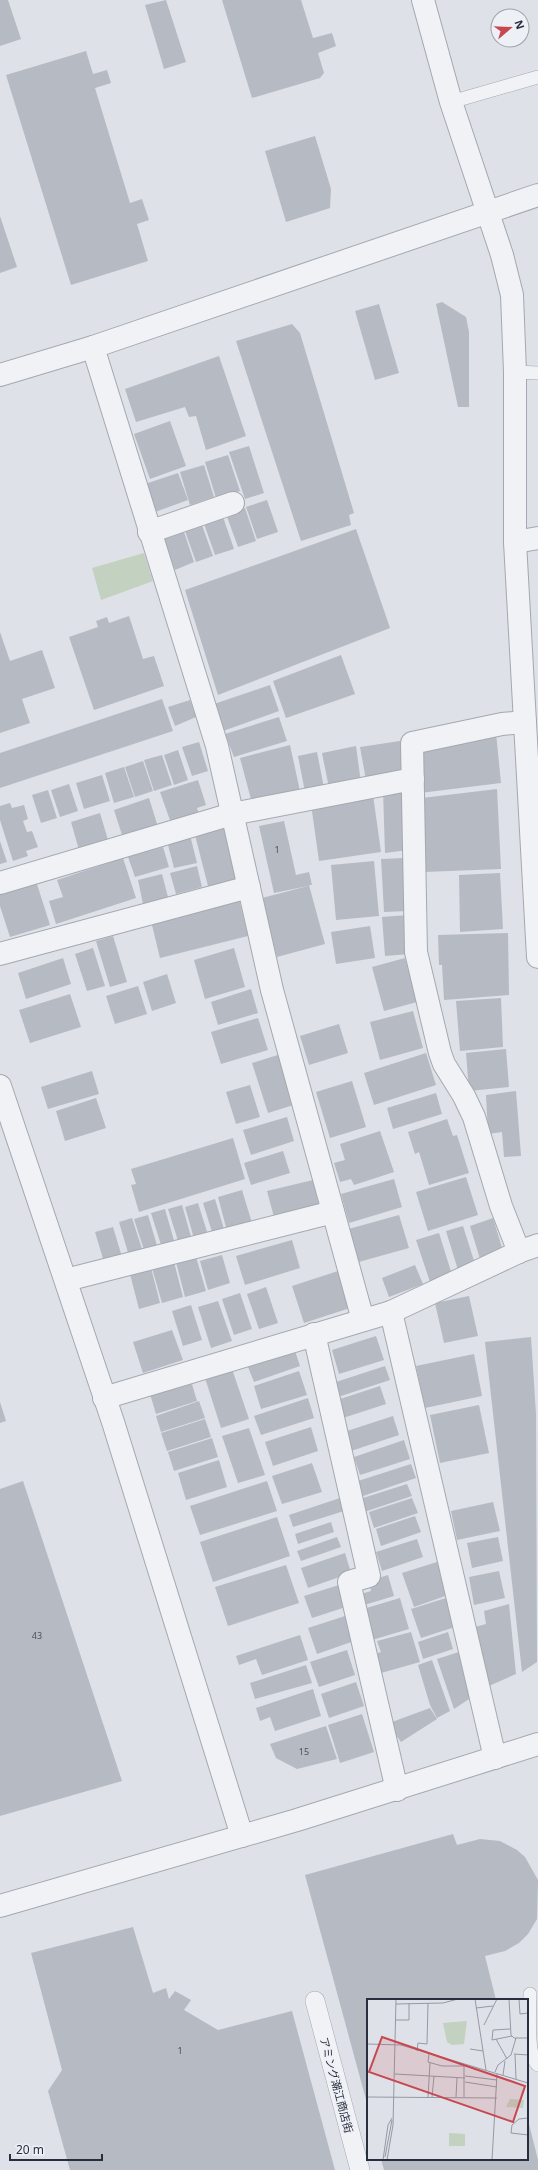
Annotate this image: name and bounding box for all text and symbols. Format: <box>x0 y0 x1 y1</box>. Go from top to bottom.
north arrow <box>490 8 530 48</box>
text: N <box>511 18 528 31</box>
house number: 1 <box>274 843 280 856</box>
house number: 43 <box>32 1629 42 1642</box>
house number: 15 <box>299 1745 309 1758</box>
inset map <box>367 1999 528 2160</box>
street label: アミング潮江商店街 <box>317 2035 357 2135</box>
house number: 1 <box>177 2044 183 2057</box>
scale bar <box>10 2136 102 2162</box>
text: 20 m <box>16 2141 44 2158</box>

